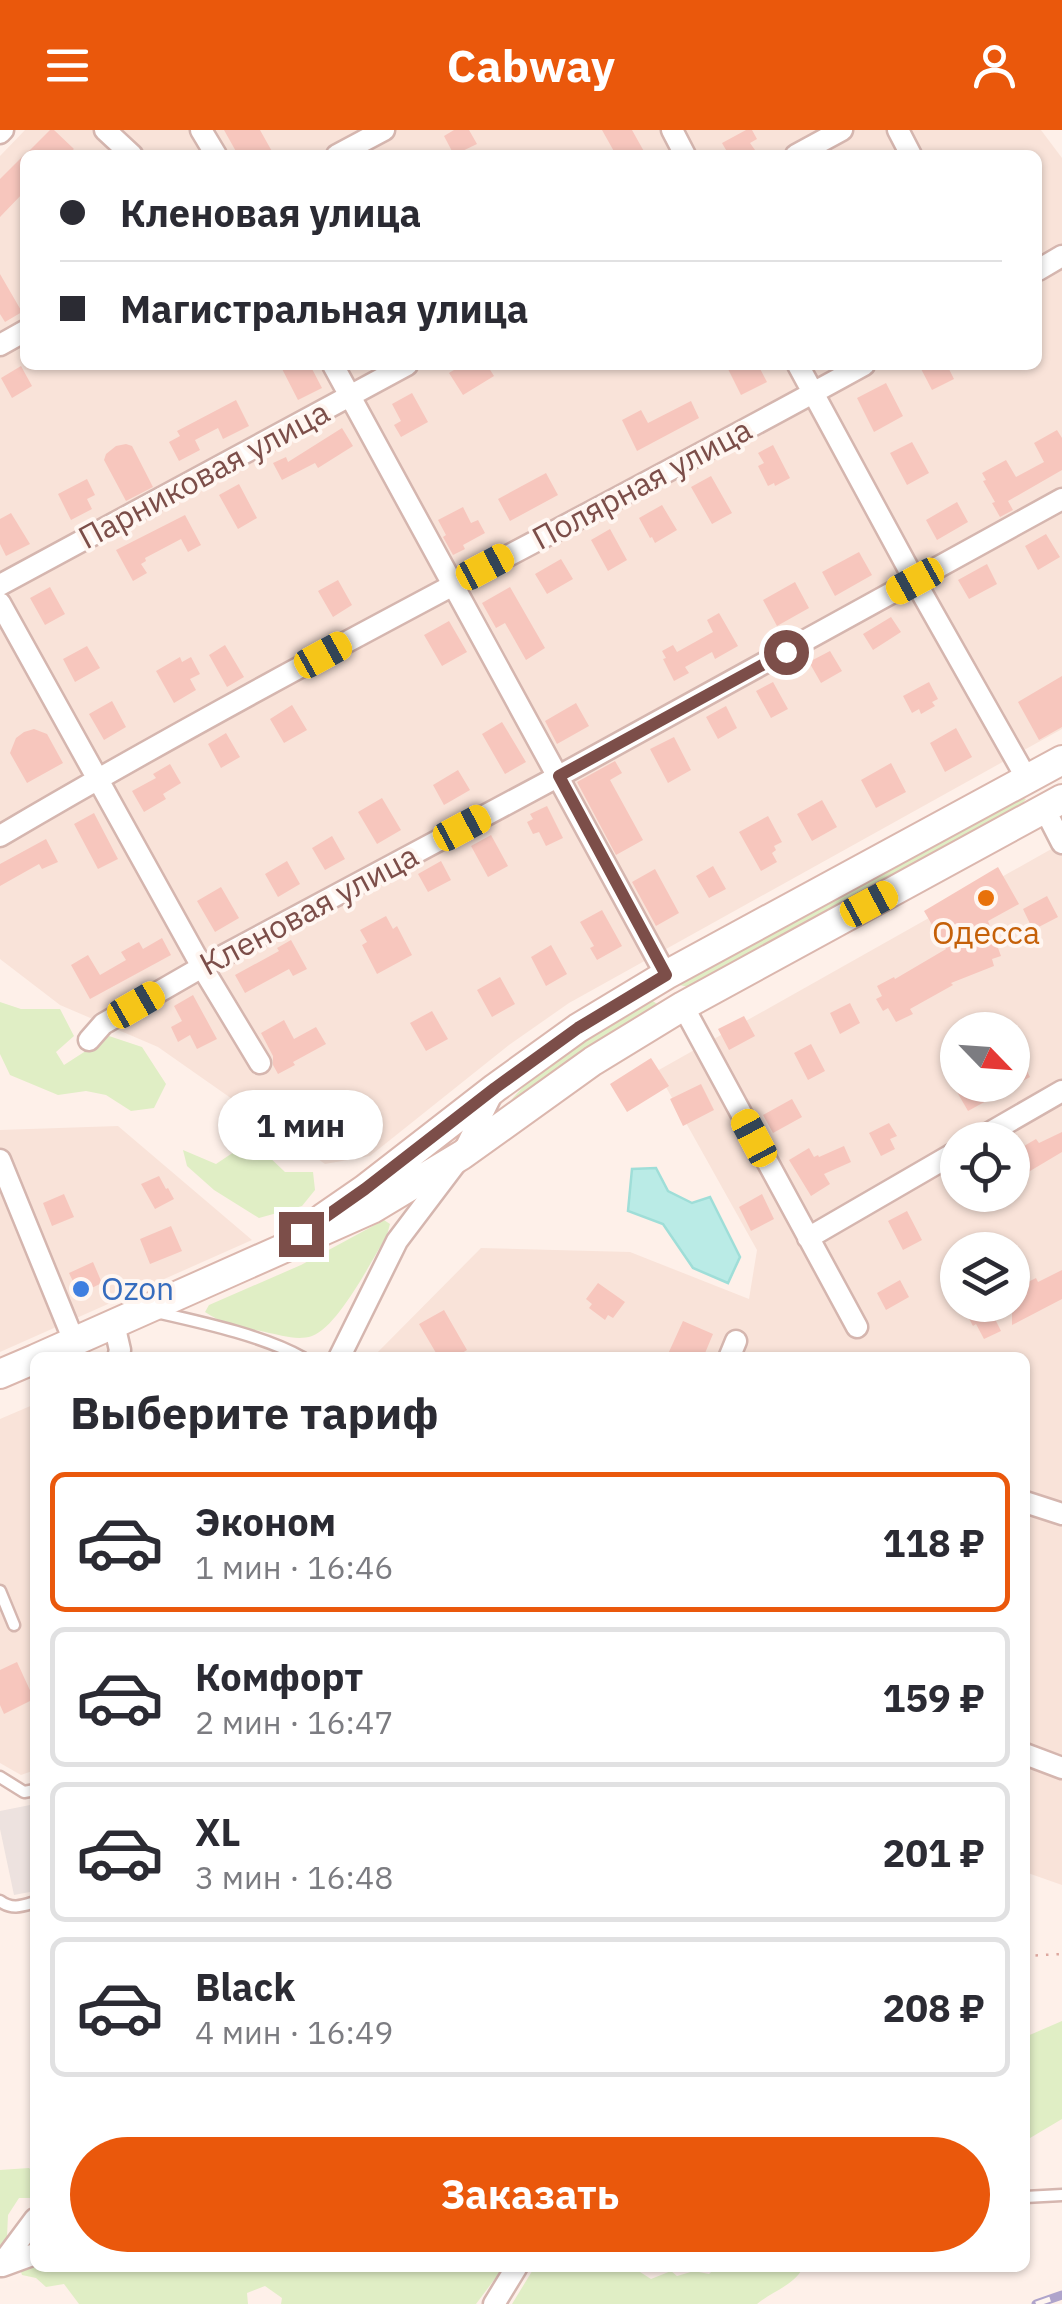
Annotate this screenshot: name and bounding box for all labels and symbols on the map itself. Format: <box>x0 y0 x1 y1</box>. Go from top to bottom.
street label: Парниковая улица <box>71 390 336 558</box>
street label: Полярная улица <box>524 408 759 559</box>
car <box>451 540 519 594</box>
car <box>881 553 949 609</box>
car <box>289 627 357 683</box>
route start <box>764 630 809 675</box>
car <box>428 801 496 855</box>
street label: Кленовая улица <box>192 834 425 984</box>
car <box>835 877 903 931</box>
marker: Одесса <box>975 887 997 909</box>
place label: Одесса <box>932 911 1040 953</box>
car <box>103 977 169 1033</box>
north arrow <box>940 1012 1030 1102</box>
callout: 1 мин <box>218 1089 384 1159</box>
car <box>727 1104 781 1172</box>
route end <box>279 1212 324 1257</box>
place label: Ozon <box>101 1267 174 1309</box>
marker: Ozon <box>70 1278 92 1300</box>

